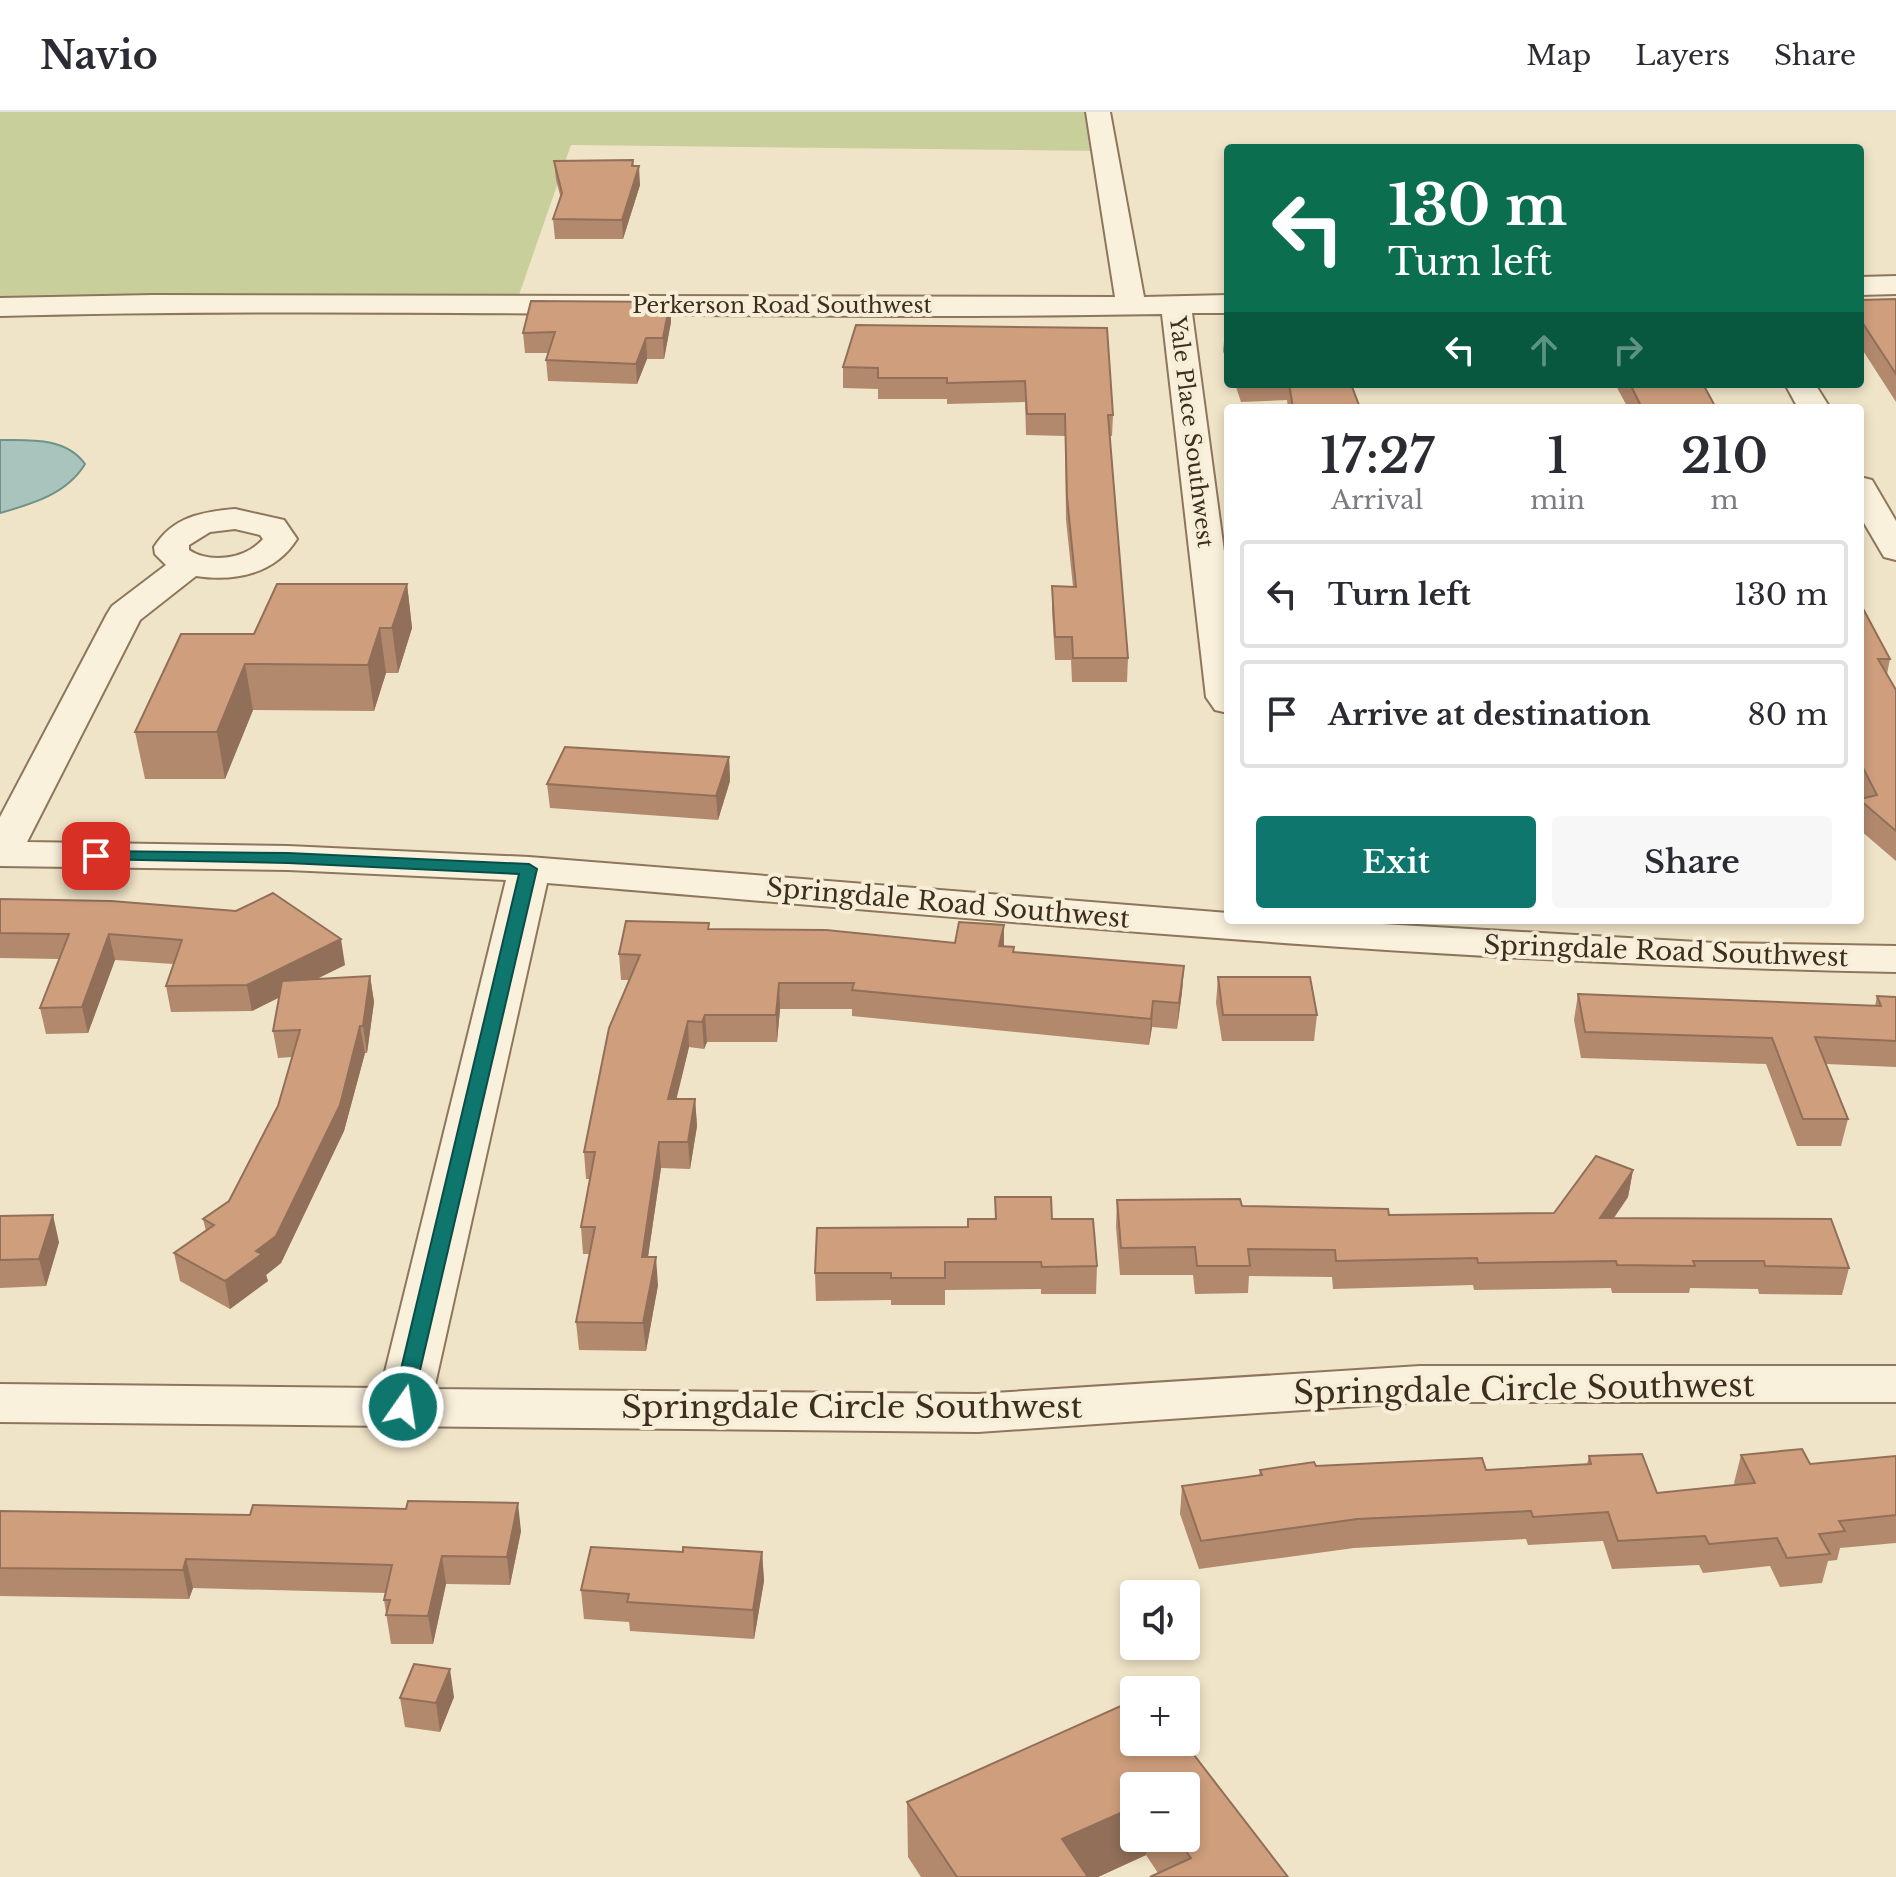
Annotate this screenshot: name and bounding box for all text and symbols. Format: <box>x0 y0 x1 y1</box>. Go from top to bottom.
text: Navio <box>40 32 158 79</box>
text: Map <box>1526 38 1591 73</box>
text: Layers <box>1635 38 1730 73</box>
text: Share <box>1774 38 1856 73</box>
text: 130 m <box>1388 171 1567 240</box>
icon: left <box>1256 176 1360 280</box>
text: Turn left <box>1388 240 1552 285</box>
street label: Perkerson Road Southwest <box>632 292 933 319</box>
street label: Yale Place Southwest <box>1164 314 1219 550</box>
icon: left <box>1438 328 1482 372</box>
icon: ahead <box>1522 328 1566 372</box>
icon: right <box>1606 328 1650 372</box>
text: 17:27 <box>1320 426 1434 486</box>
text: 1 <box>1547 426 1568 486</box>
text: 210 <box>1681 426 1768 486</box>
text: Arrival <box>1331 484 1423 516</box>
text: min <box>1530 484 1585 516</box>
text: m <box>1711 484 1738 516</box>
icon: left <box>1260 572 1304 616</box>
text: Turn left <box>1328 576 1471 613</box>
text: 130 m <box>1734 576 1828 613</box>
icon: arrive <box>1260 692 1304 736</box>
text: Arrive at destination <box>1328 696 1651 733</box>
text: 80 m <box>1748 696 1828 733</box>
button: Exit <box>1256 816 1536 908</box>
button: Share <box>1552 816 1832 908</box>
pin <box>62 822 130 890</box>
icon: arrive <box>74 834 118 878</box>
street label: Springdale Road Southwest <box>765 871 1131 935</box>
street label: Springdale Road Southwest <box>1483 929 1849 973</box>
position arrow <box>361 1365 445 1449</box>
street label: Springdale Circle Southwest <box>1293 1365 1755 1413</box>
street label: Springdale Circle Southwest <box>621 1387 1083 1427</box>
map controls <box>1120 1580 1200 1852</box>
button: sound <box>1120 1580 1200 1660</box>
button: + <box>1120 1676 1200 1756</box>
button: − <box>1120 1772 1200 1852</box>

